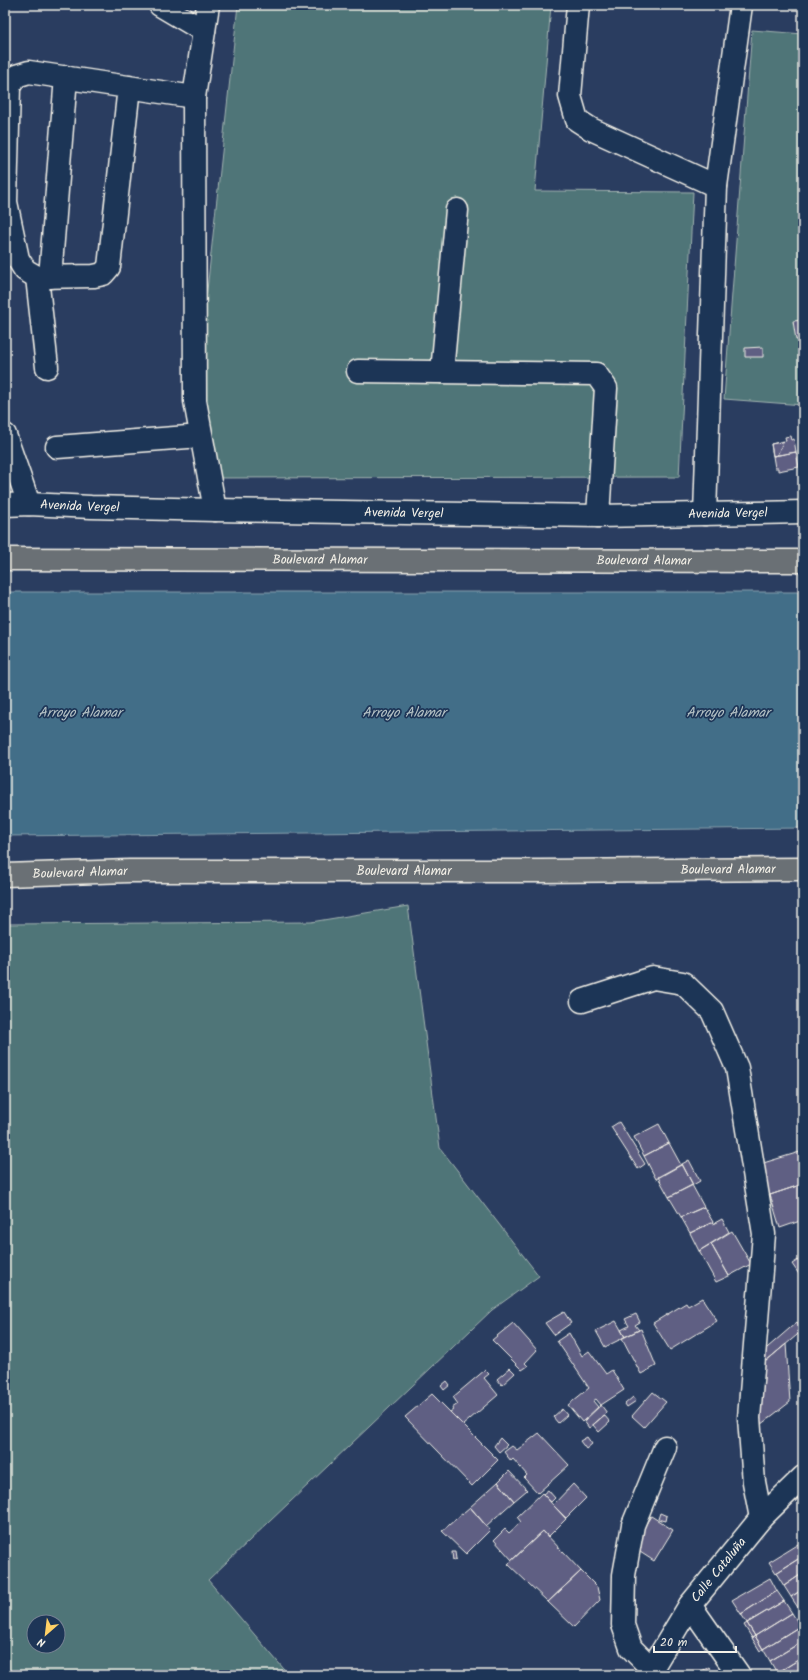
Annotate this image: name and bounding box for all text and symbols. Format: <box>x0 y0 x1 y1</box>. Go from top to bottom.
street label: Avenida Vergel <box>40 494 120 518</box>
street label: Avenida Vergel <box>364 502 444 524</box>
street label: Avenida Vergel <box>688 502 768 525</box>
street label: Boulevard Alamar <box>272 549 368 570</box>
street label: Boulevard Alamar <box>596 550 692 571</box>
water label: Arroyo Alamar <box>38 702 125 724</box>
water label: Arroyo Alamar <box>362 702 449 724</box>
water label: Arroyo Alamar <box>686 702 773 724</box>
street label: Boulevard Alamar <box>680 859 776 880</box>
street label: Boulevard Alamar <box>32 861 129 885</box>
street label: Boulevard Alamar <box>356 861 452 882</box>
street label: Calle Cataluña <box>686 1533 752 1607</box>
north arrow <box>26 1614 66 1654</box>
scale bar <box>654 1628 736 1654</box>
text: N <box>34 1632 49 1652</box>
text: 20 m <box>660 1633 688 1652</box>

